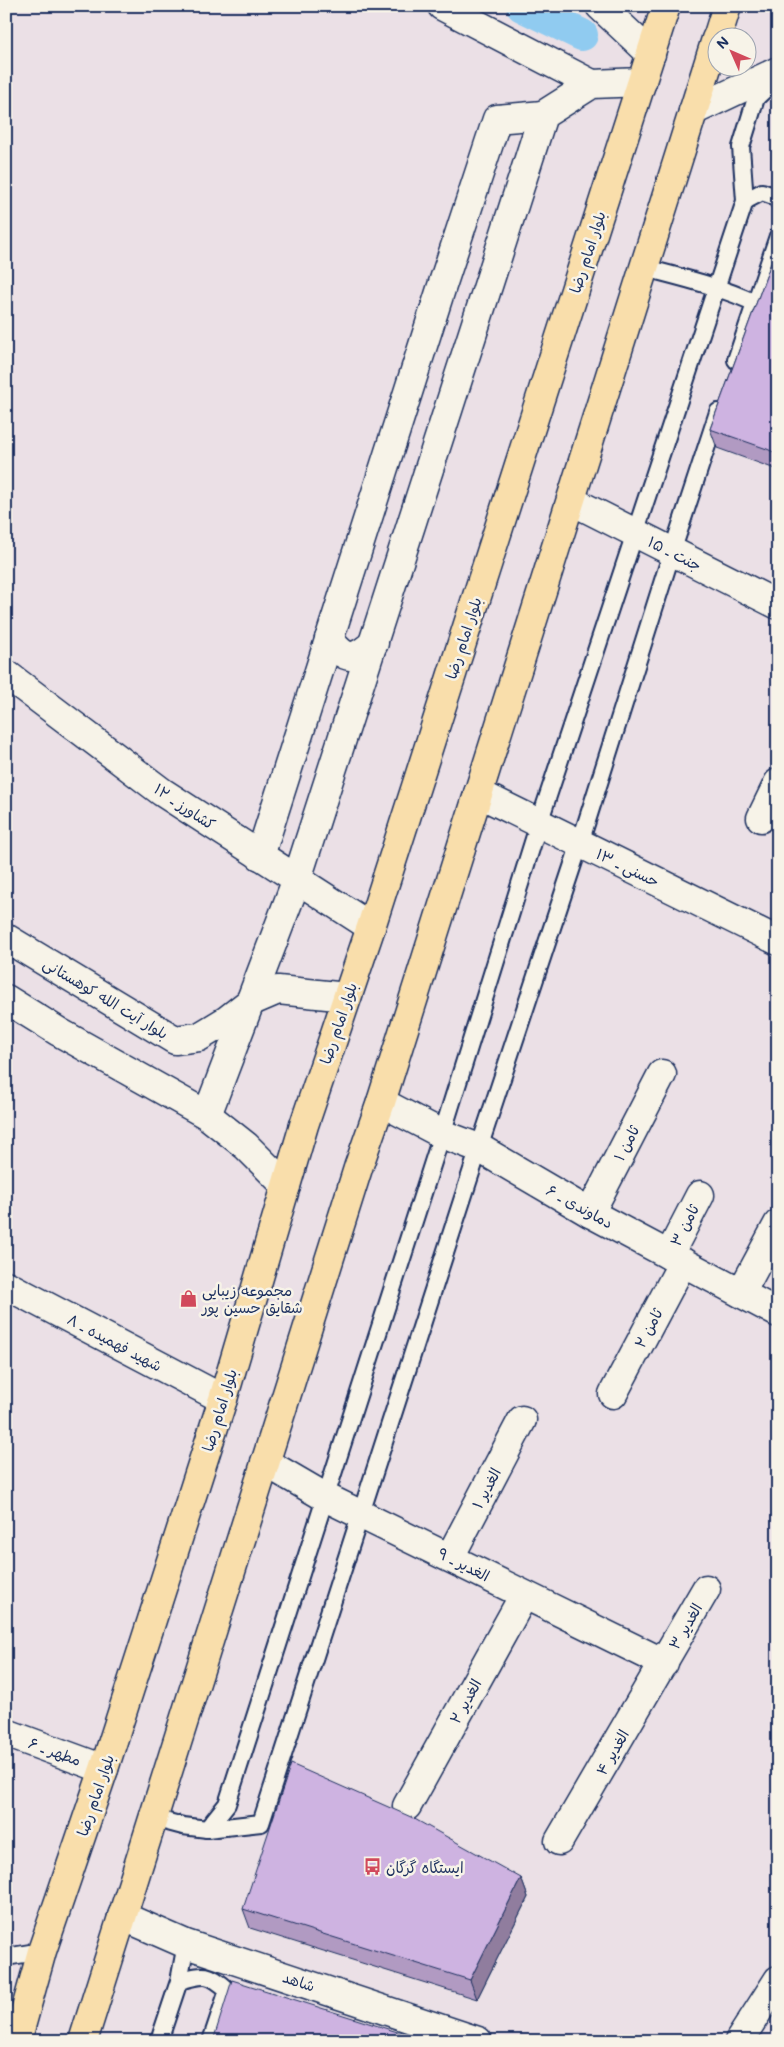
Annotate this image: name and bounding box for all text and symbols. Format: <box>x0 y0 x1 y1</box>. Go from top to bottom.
north arrow <box>706 28 756 78</box>
text: N <box>712 32 733 53</box>
street label: بلوار امام رضا <box>564 208 612 296</box>
street label: جنت ـ ۱۵ <box>645 531 705 575</box>
street label: بلوار امام رضا <box>440 594 488 682</box>
street label: کشاورز ـ ۱۲ <box>151 778 219 834</box>
street label: حسنی ـ ۱۳ <box>593 843 663 892</box>
street label: بلوار آیت الله کوهستانی <box>39 953 172 1044</box>
street label: بلوار امام رضا <box>315 980 363 1067</box>
street label: ثامن ۱ <box>609 1121 644 1164</box>
street label: دماوندی ـ ۶ <box>543 1179 617 1233</box>
street label: ثامن ۳ <box>665 1200 703 1249</box>
place label: مجموعه زیبایی شقایق حسین پور <box>201 1280 303 1318</box>
shop icon: مجموعه زیبایی شقایق حسین پور <box>178 1289 198 1309</box>
street label: ثامن ۲ <box>629 1304 667 1351</box>
street label: شهید فهمیده ـ ۸ <box>64 1309 166 1375</box>
street label: بلوار امام رضا <box>197 1366 243 1454</box>
street label: الغدیر ۱ <box>467 1464 505 1512</box>
street label: الغدیر ـ ۹ <box>435 1542 493 1586</box>
street label: الغدیر ۳ <box>664 1599 706 1653</box>
street label: الغدیر ۲ <box>445 1675 485 1727</box>
street label: الغدیر ۴ <box>591 1726 633 1778</box>
street label: مطهر ـ ۶ <box>26 1732 84 1770</box>
street label: بلوار امام رضا <box>72 1752 120 1839</box>
bus stop icon: ایستگاه گرگان <box>362 1857 382 1877</box>
place label: ایستگاه گرگان <box>386 1857 464 1877</box>
street label: شاهد <box>280 1966 318 1996</box>

